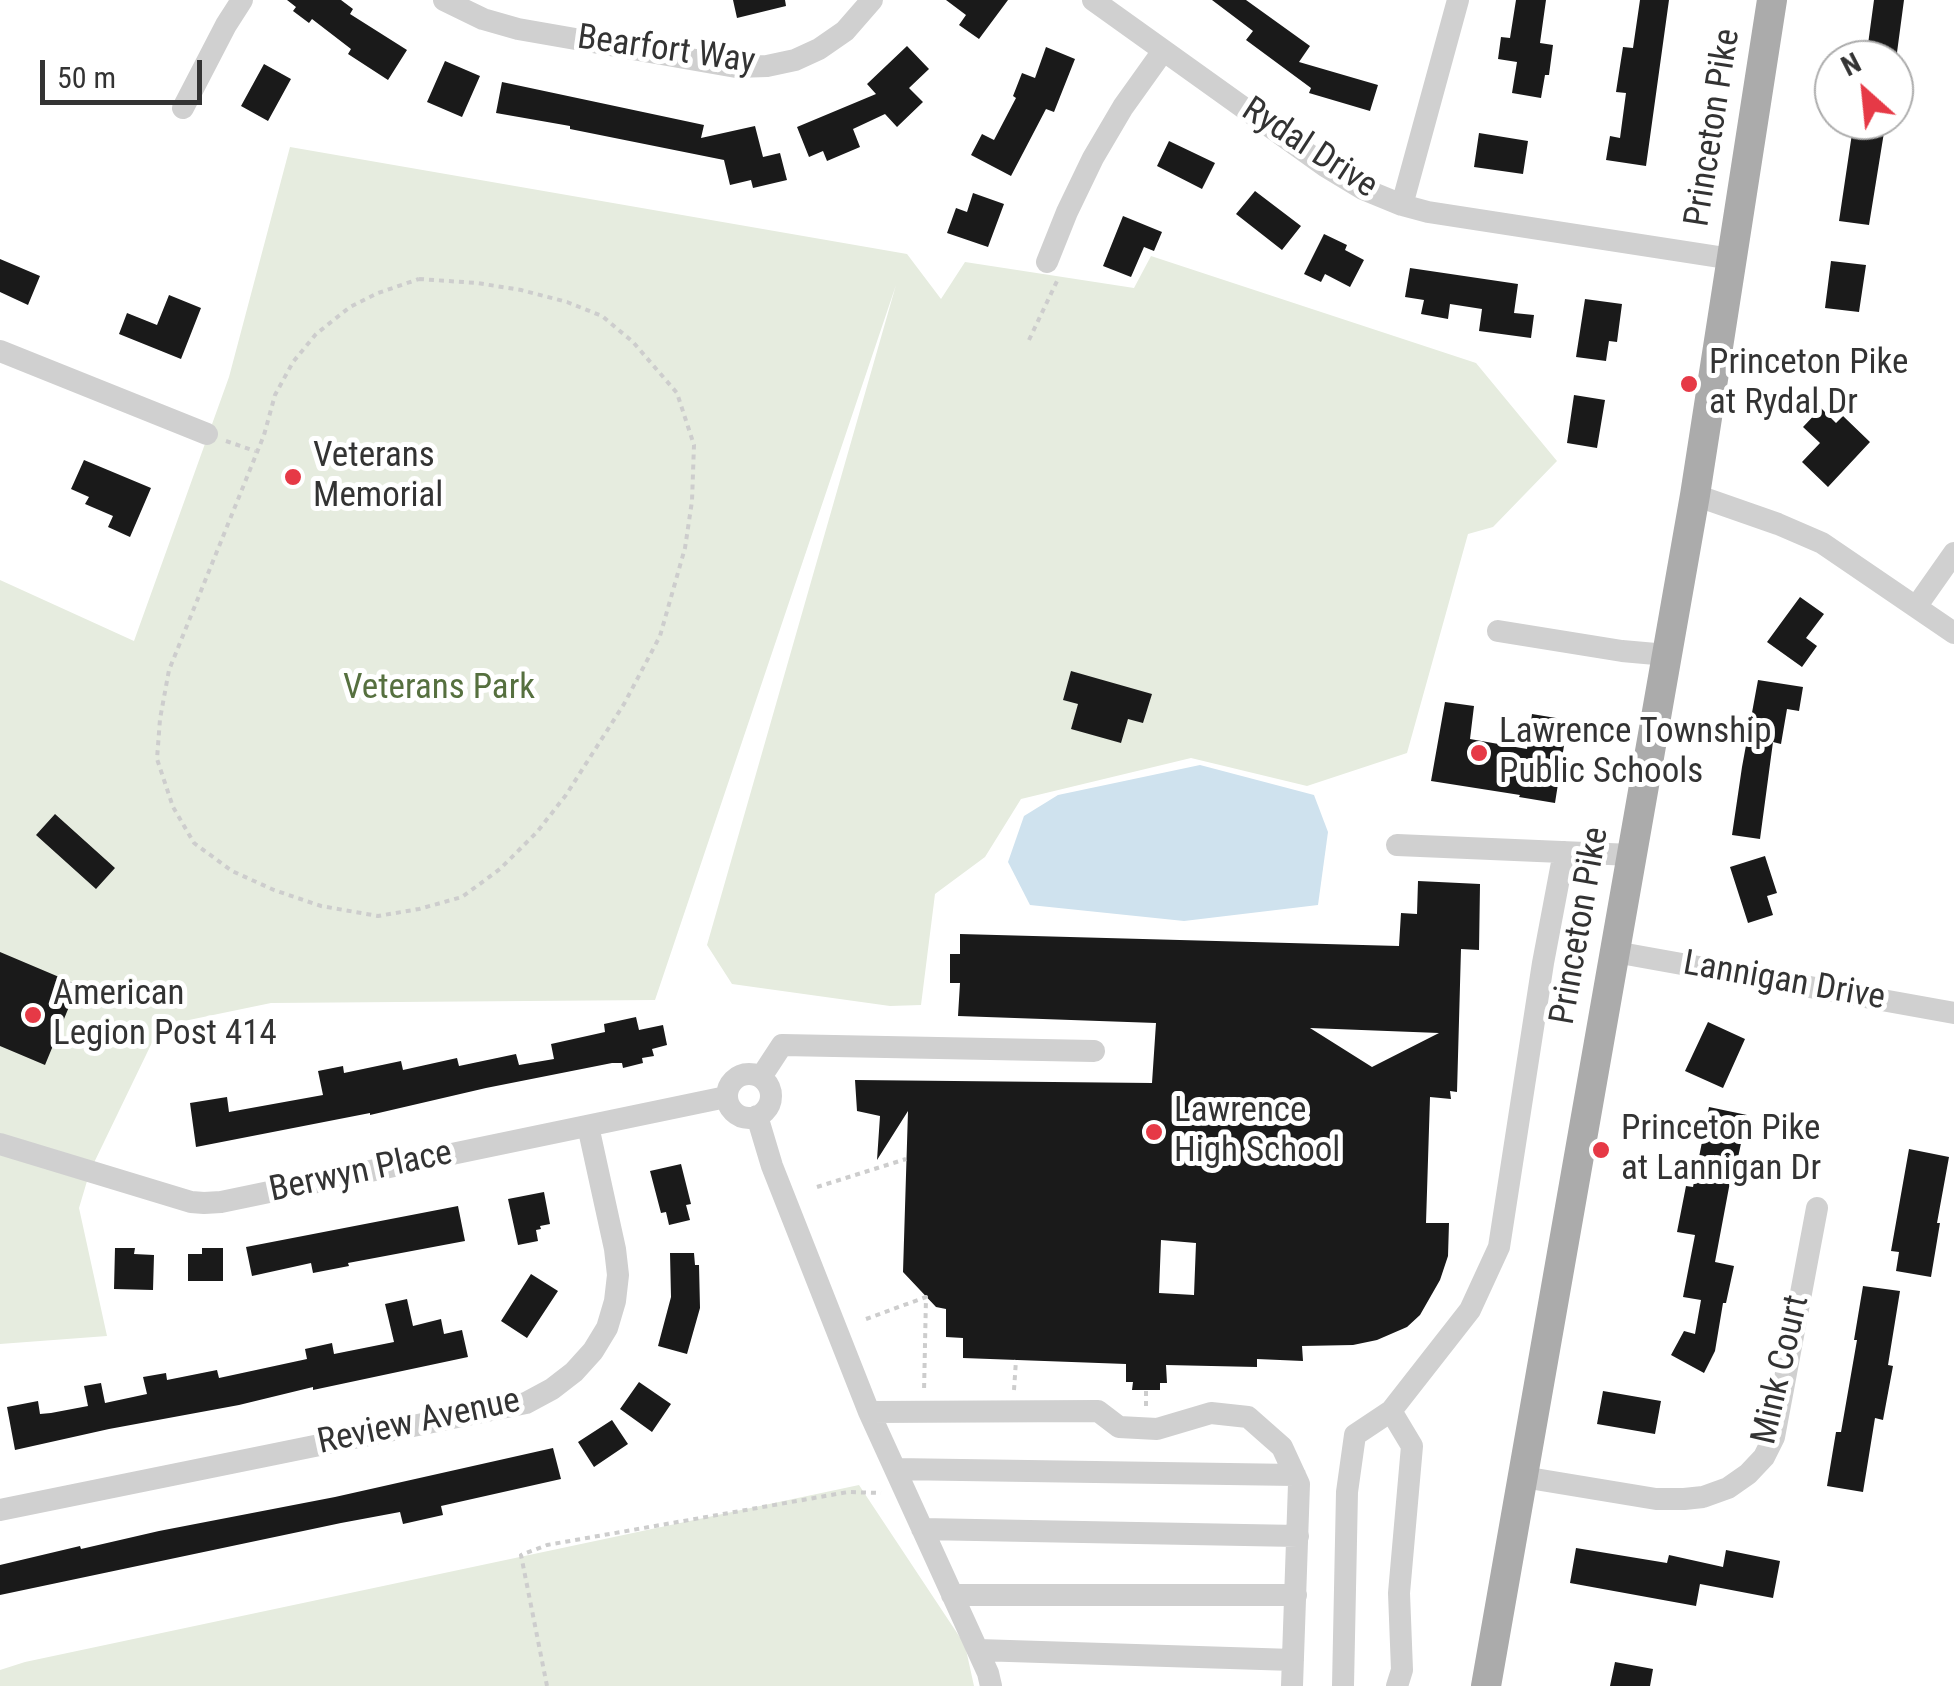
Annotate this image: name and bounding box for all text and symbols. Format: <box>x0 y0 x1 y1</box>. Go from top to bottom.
street label: Bearfort Way <box>574 18 758 84</box>
street label: Princeton Pike <box>1678 26 1750 230</box>
scale bar <box>45 40 208 102</box>
north arrow <box>1814 40 1914 140</box>
text: N <box>1836 46 1866 83</box>
text: 50 m <box>57 60 116 95</box>
street label: Rydal Drive <box>1233 90 1385 208</box>
place label: Princeton Pike at Rydal Dr <box>1709 343 1908 425</box>
marker: Princeton Pike at Rydal Dr <box>1678 373 1700 395</box>
place label: Veterans Memorial <box>313 436 443 518</box>
marker: Veterans Memorial <box>282 466 304 488</box>
park label: Veterans Park <box>343 668 535 710</box>
place label: Lawrence Township Public Schools <box>1499 712 1771 794</box>
marker: Lawrence Township Public Schools <box>1468 742 1490 764</box>
street label: Princeton Pike <box>1543 824 1619 1028</box>
street label: Lannigan Drive <box>1680 944 1888 1020</box>
place label: American Legion Post 414 <box>53 974 277 1056</box>
marker: American Legion Post 414 <box>22 1004 44 1026</box>
place label: Lawrence High School <box>1174 1091 1340 1173</box>
place label: Princeton Pike at Lannigan Dr <box>1621 1109 1821 1191</box>
marker: Lawrence High School <box>1143 1121 1165 1143</box>
street label: Berwyn Place <box>266 1133 456 1213</box>
marker: Princeton Pike at Lannigan Dr <box>1590 1139 1612 1161</box>
street label: Mink Court <box>1745 1292 1819 1448</box>
street label: Review Avenue <box>314 1381 524 1465</box>

